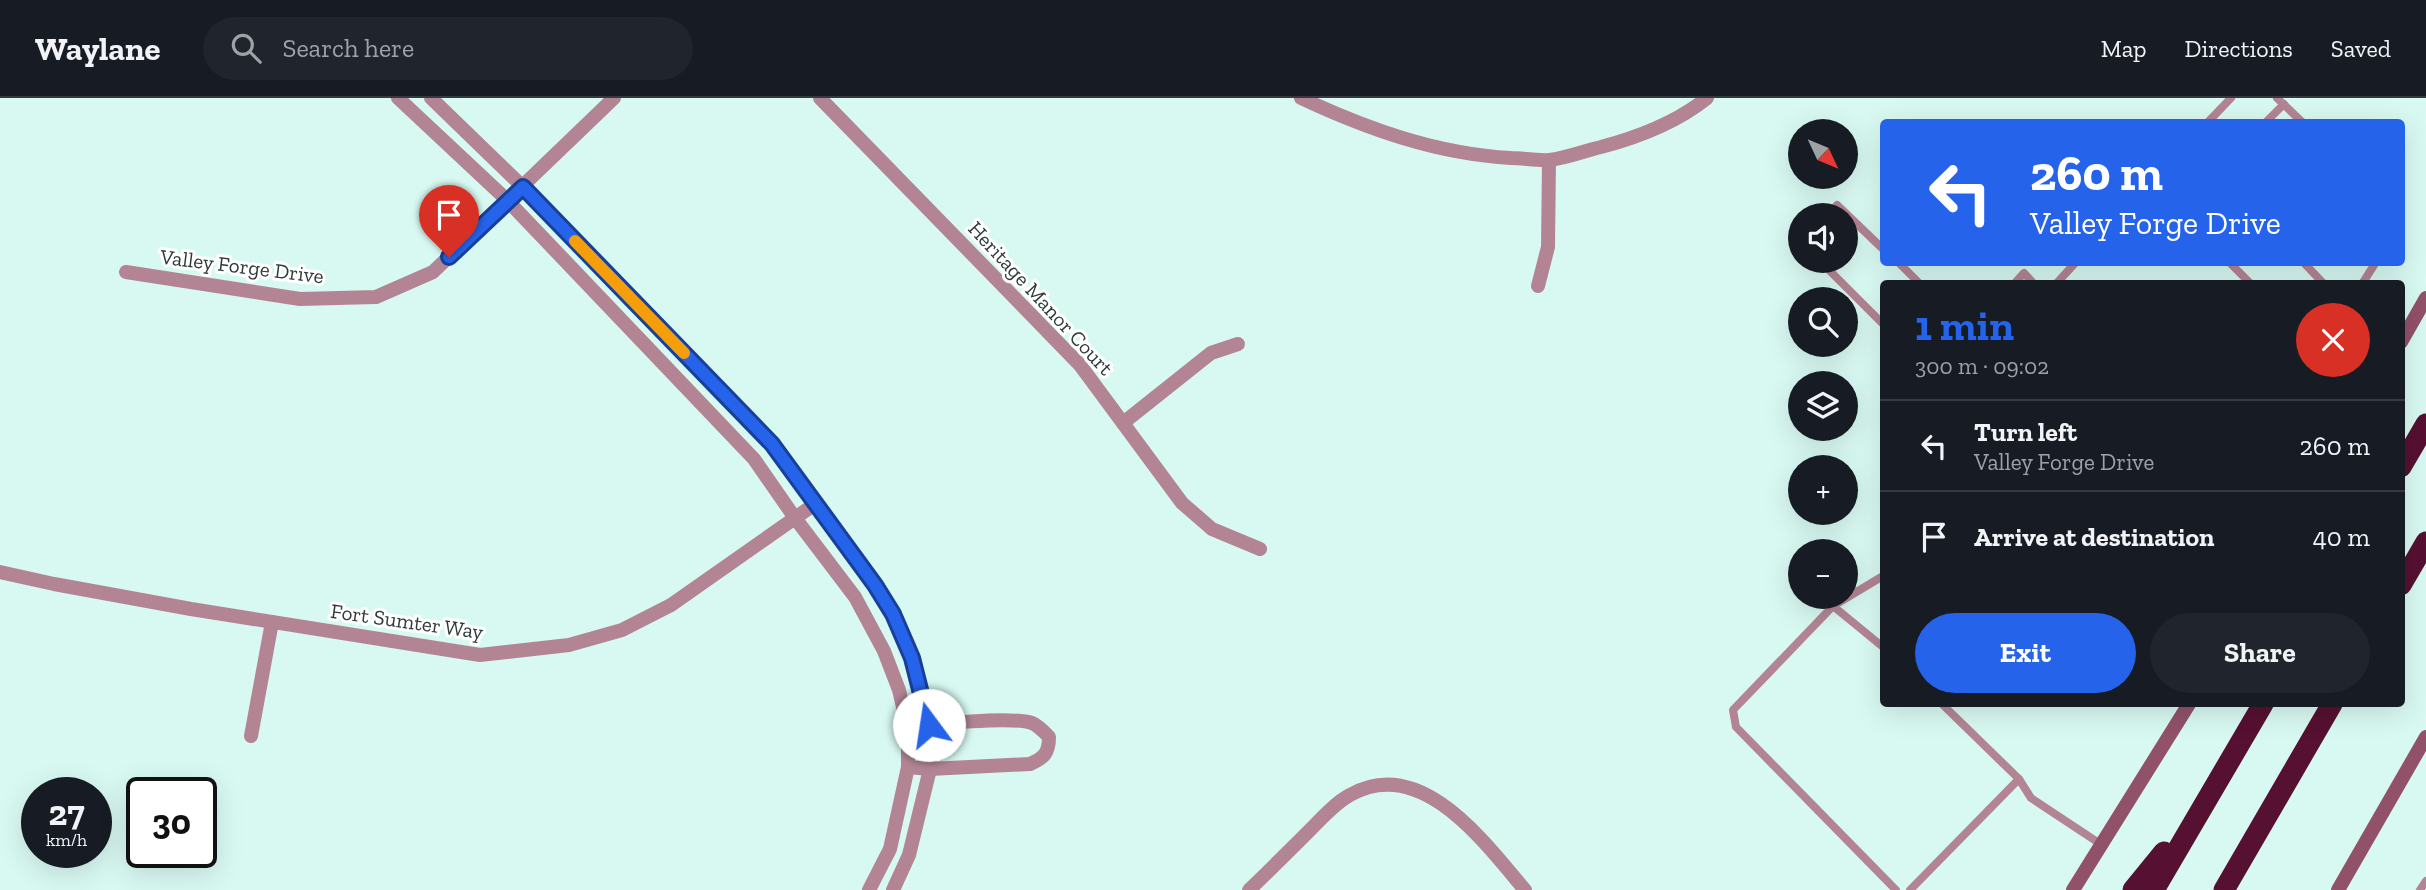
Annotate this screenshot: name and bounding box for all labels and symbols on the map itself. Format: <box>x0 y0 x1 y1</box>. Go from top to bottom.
north arrow <box>1788 119 1858 189</box>
pin <box>419 185 479 257</box>
street label: Heritage Manor Court <box>963 216 1119 380</box>
street label: Valley Forge Drive <box>158 243 325 288</box>
street label: Fort Sumter Way <box>329 598 485 644</box>
position arrow <box>892 688 966 762</box>
speed limit sign: 30 <box>126 777 217 868</box>

